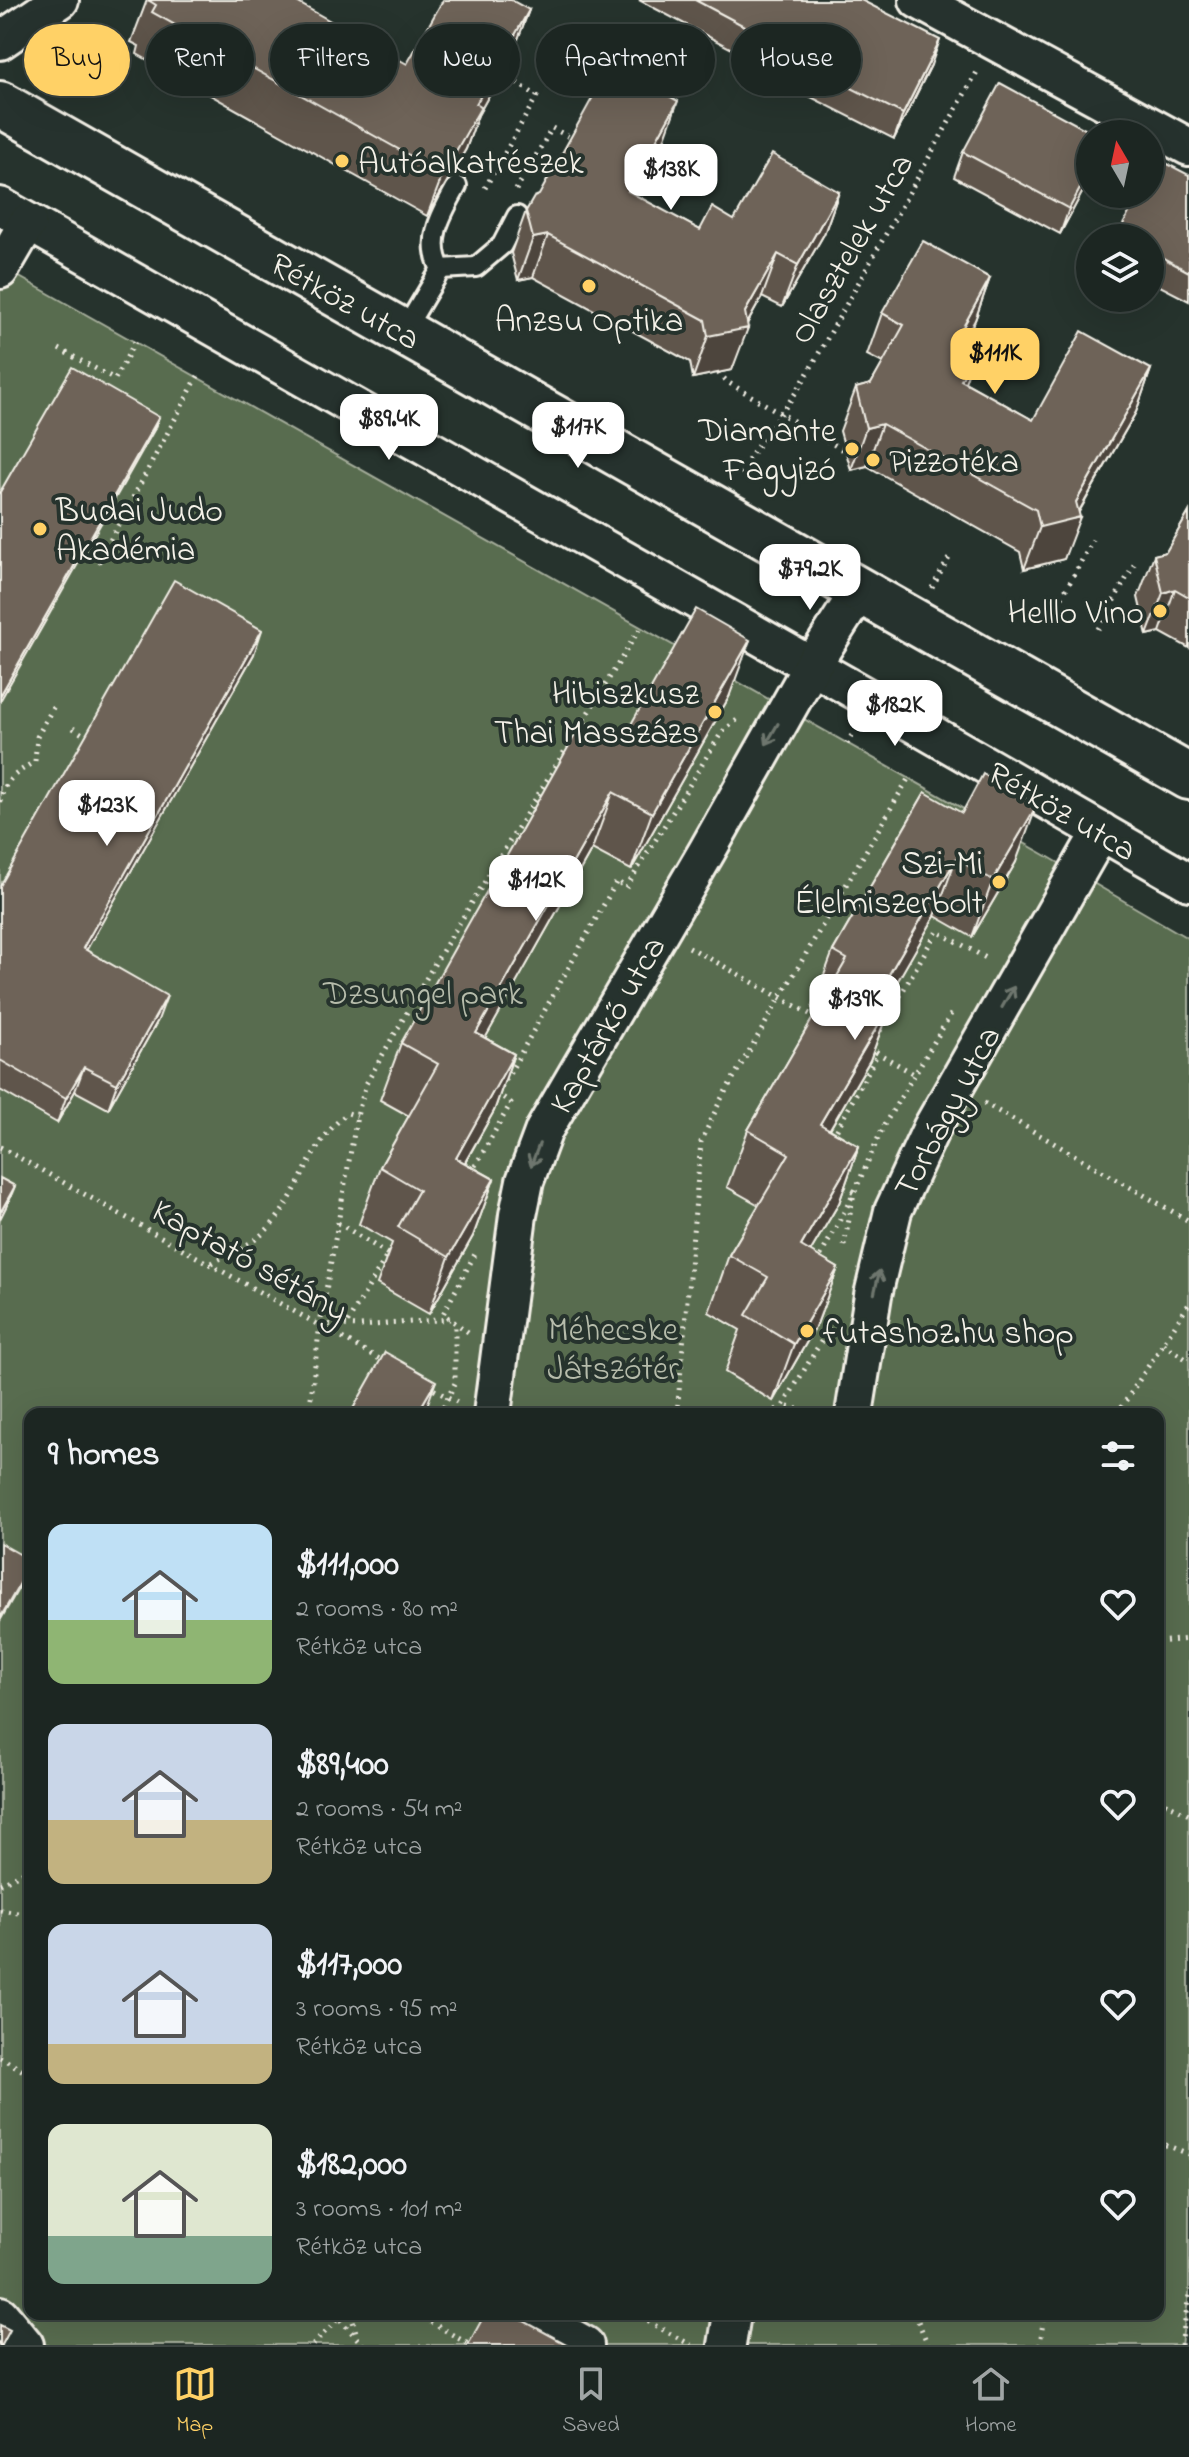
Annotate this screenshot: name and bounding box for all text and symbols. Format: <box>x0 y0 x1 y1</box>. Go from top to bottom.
chip: Buy <box>24 24 130 96</box>
chip: Rent <box>146 24 254 96</box>
chip: Filters <box>270 24 398 96</box>
chip: New <box>414 24 520 96</box>
chip: Apartment <box>536 24 715 96</box>
chip: House <box>731 24 861 96</box>
north arrow <box>1076 120 1164 208</box>
map controls <box>1076 120 1164 312</box>
place label: Autóalkatrészek <box>358 140 584 190</box>
pin: $138K <box>615 144 727 212</box>
street label: Olasztelek utca <box>779 145 928 355</box>
text: $138K <box>642 151 700 189</box>
marker: Autóalkatrészek <box>333 152 351 170</box>
button: layers <box>1076 224 1164 312</box>
street label: Rétköz utca <box>260 242 428 365</box>
marker: Anzsu Optika <box>580 277 598 295</box>
place label: Anzsu Optika <box>495 298 683 348</box>
pin: $111K <box>939 328 1051 396</box>
text: $111K <box>968 335 1022 373</box>
pin: $89.4K <box>324 394 454 462</box>
text: $89.4K <box>358 401 420 439</box>
pin: $117K <box>522 402 634 470</box>
place label: Diamante Fagyizó <box>697 408 837 497</box>
text: $117K <box>550 409 606 447</box>
place label: Pizzotéka <box>889 439 1019 489</box>
marker: Diamante Fagyizó <box>843 440 861 458</box>
marker: Pizzotéka <box>864 451 882 469</box>
place label: Budai Judo Akadémia <box>55 488 223 577</box>
marker: Budai Judo Akadémia <box>31 520 49 538</box>
pin: $79.2K <box>745 544 875 612</box>
text: $79.2K <box>777 551 843 589</box>
place label: Helllo Vino <box>1007 590 1144 640</box>
marker: Helllo Vino <box>1151 602 1169 620</box>
place label: Hibiszkusz Thai Masszázs <box>494 671 700 760</box>
pin: $182K <box>839 680 951 748</box>
text: $182K <box>865 687 925 725</box>
marker: Hibiszkusz Thai Masszázs <box>706 703 724 721</box>
one-way arrow <box>764 722 780 745</box>
street label: Rétköz utca <box>977 751 1145 876</box>
pin: $123K <box>51 780 163 848</box>
text: $123K <box>77 787 137 825</box>
place label: Szi-Mi Élelmiszerbolt <box>794 841 983 930</box>
pin: $112K <box>480 855 592 923</box>
text: $112K <box>507 862 565 900</box>
marker: Szi-Mi Élelmiszerbolt <box>990 873 1008 891</box>
street label: Kaptárkő utca <box>538 928 681 1124</box>
park label: Dzsungel park <box>322 971 523 1021</box>
pin: $139K <box>799 974 911 1042</box>
text: $139K <box>827 981 883 1019</box>
one-way arrow <box>1000 986 1016 1009</box>
street label: Torbágy utca <box>883 1018 1016 1208</box>
one-way arrow <box>527 1143 541 1167</box>
street label: Kaptató sétány <box>142 1188 356 1337</box>
one-way arrow <box>870 1270 885 1295</box>
park label: Méhecske Játszótér <box>547 1307 679 1396</box>
place label: futashoz.hu shop <box>823 1310 1074 1360</box>
marker: futashoz.hu shop <box>798 1322 816 1340</box>
text: 9 homes <box>48 1431 160 1481</box>
icon: filters <box>1096 1434 1140 1478</box>
text: $111,000 <box>296 1541 399 1591</box>
icon: home <box>112 1556 208 1652</box>
icon: heart <box>1096 1582 1140 1626</box>
text: 2 rooms · 80 m² <box>296 1591 458 1629</box>
text: Rétköz utca <box>296 1629 422 1667</box>
text: $89,400 <box>296 1741 389 1791</box>
icon: home <box>112 1756 208 1852</box>
icon: heart <box>1096 1782 1140 1826</box>
text: 2 rooms · 54 m² <box>296 1791 462 1829</box>
text: Rétköz utca <box>296 1829 422 1867</box>
text: $117,000 <box>296 1941 402 1991</box>
icon: home <box>112 1956 208 2052</box>
icon: heart <box>1096 1982 1140 2026</box>
text: 3 rooms · 95 m² <box>296 1991 457 2029</box>
text: Rétköz utca <box>296 2029 422 2067</box>
text: $182,000 <box>296 2141 407 2191</box>
icon: home <box>112 2156 208 2252</box>
icon: heart <box>1096 2182 1140 2226</box>
text: 3 rooms · 101 m² <box>296 2191 462 2229</box>
text: Rétköz utca <box>296 2229 422 2267</box>
tab: Map <box>173 2362 217 2442</box>
tab: Saved <box>562 2362 620 2442</box>
tab: Home <box>965 2362 1016 2442</box>

